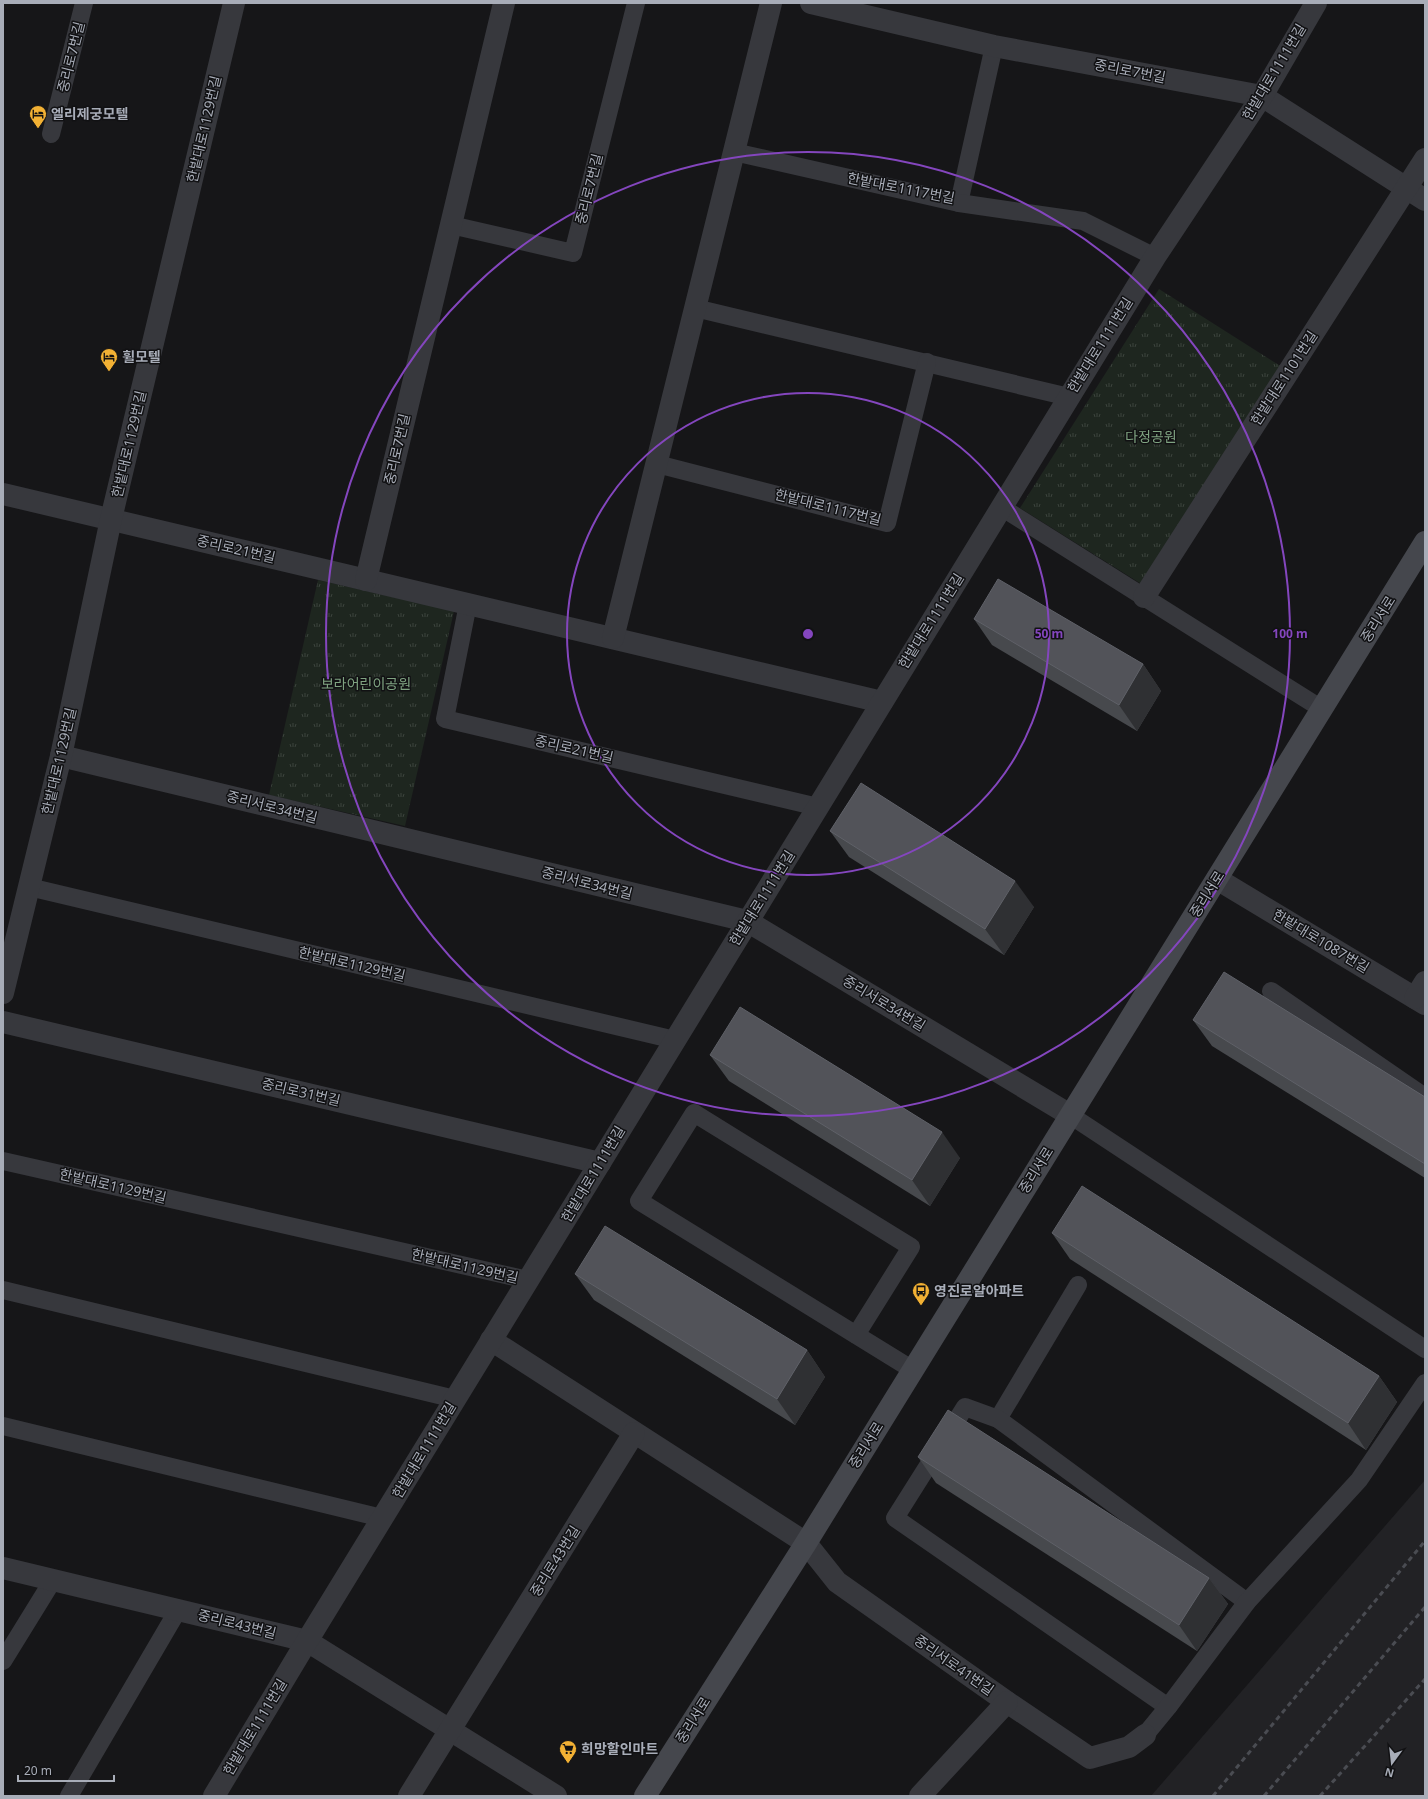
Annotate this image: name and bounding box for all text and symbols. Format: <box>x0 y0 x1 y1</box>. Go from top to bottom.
street label: 중리로7번길 <box>53 19 88 94</box>
street label: 한밭대로1111번길 <box>1237 20 1310 123</box>
street label: 중리로7번길 <box>1093 54 1167 87</box>
street label: 한밭대로1129번길 <box>182 73 225 184</box>
hotel icon: 엘리제궁모텔 <box>28 104 48 129</box>
place label: 엘리제궁모텔 <box>51 104 128 123</box>
street label: 중리로7번길 <box>571 151 606 226</box>
street label: 한밭대로1117번길 <box>846 168 957 207</box>
street label: 한밭대로1111번길 <box>1063 293 1137 396</box>
street label: 한밭대로1101번길 <box>1246 327 1321 429</box>
hotel icon: 휠모텔 <box>99 347 119 372</box>
place label: 휠모텔 <box>122 347 161 366</box>
street label: 한밭대로1129번길 <box>107 388 150 499</box>
street label: 중리로7번길 <box>379 411 414 486</box>
park label: 다정공원 <box>1125 427 1177 446</box>
street label: 한밭대로1117번길 <box>773 484 883 529</box>
street label: 중리로21번길 <box>195 530 277 567</box>
street label: 한밭대로1111번길 <box>894 569 968 672</box>
street label: 중리서로 <box>1356 592 1399 646</box>
text: 50 m <box>1035 625 1063 642</box>
text: 100 m <box>1272 625 1308 642</box>
centre of rings <box>801 627 815 641</box>
park label: 보라어린이공원 <box>321 674 411 693</box>
street label: 한밭대로1129번길 <box>37 705 80 816</box>
street label: 중리로21번길 <box>533 730 615 767</box>
street label: 중리서로34번길 <box>225 786 320 827</box>
street label: 한밭대로1111번길 <box>725 846 799 949</box>
street label: 중리서로34번길 <box>540 862 635 903</box>
street label: 중리서로 <box>1185 867 1228 921</box>
street label: 한밭대로1087번길 <box>1270 904 1373 977</box>
street label: 한밭대로1129번길 <box>297 942 408 985</box>
street label: 중리서로34번길 <box>839 970 929 1035</box>
street label: 중리로31번길 <box>260 1073 342 1110</box>
street label: 한밭대로1111번길 <box>556 1122 629 1225</box>
street label: 중리서로 <box>1014 1143 1057 1197</box>
street label: 한밭대로1129번길 <box>58 1164 169 1207</box>
street label: 한밭대로1129번길 <box>410 1244 521 1287</box>
bus stop icon: 영진로얄아파트 <box>911 1281 931 1306</box>
place label: 영진로얄아파트 <box>934 1281 1024 1300</box>
street label: 한밭대로1111번길 <box>387 1398 460 1501</box>
street label: 중리서로 <box>844 1418 887 1472</box>
street label: 중리로43번길 <box>525 1522 584 1600</box>
street label: 중리로43번길 <box>196 1605 278 1642</box>
street label: 중리서로41번길 <box>911 1630 998 1699</box>
street label: 한밭대로1111번길 <box>218 1675 291 1778</box>
street label: 중리서로 <box>671 1693 714 1747</box>
supermarket icon: 희망할인마트 <box>558 1739 578 1764</box>
place label: 희망할인마트 <box>581 1739 658 1758</box>
north arrow <box>1372 1743 1412 1783</box>
scale bar <box>18 1757 114 1783</box>
text: 20 m <box>24 1762 52 1779</box>
text: N <box>1383 1765 1396 1782</box>

